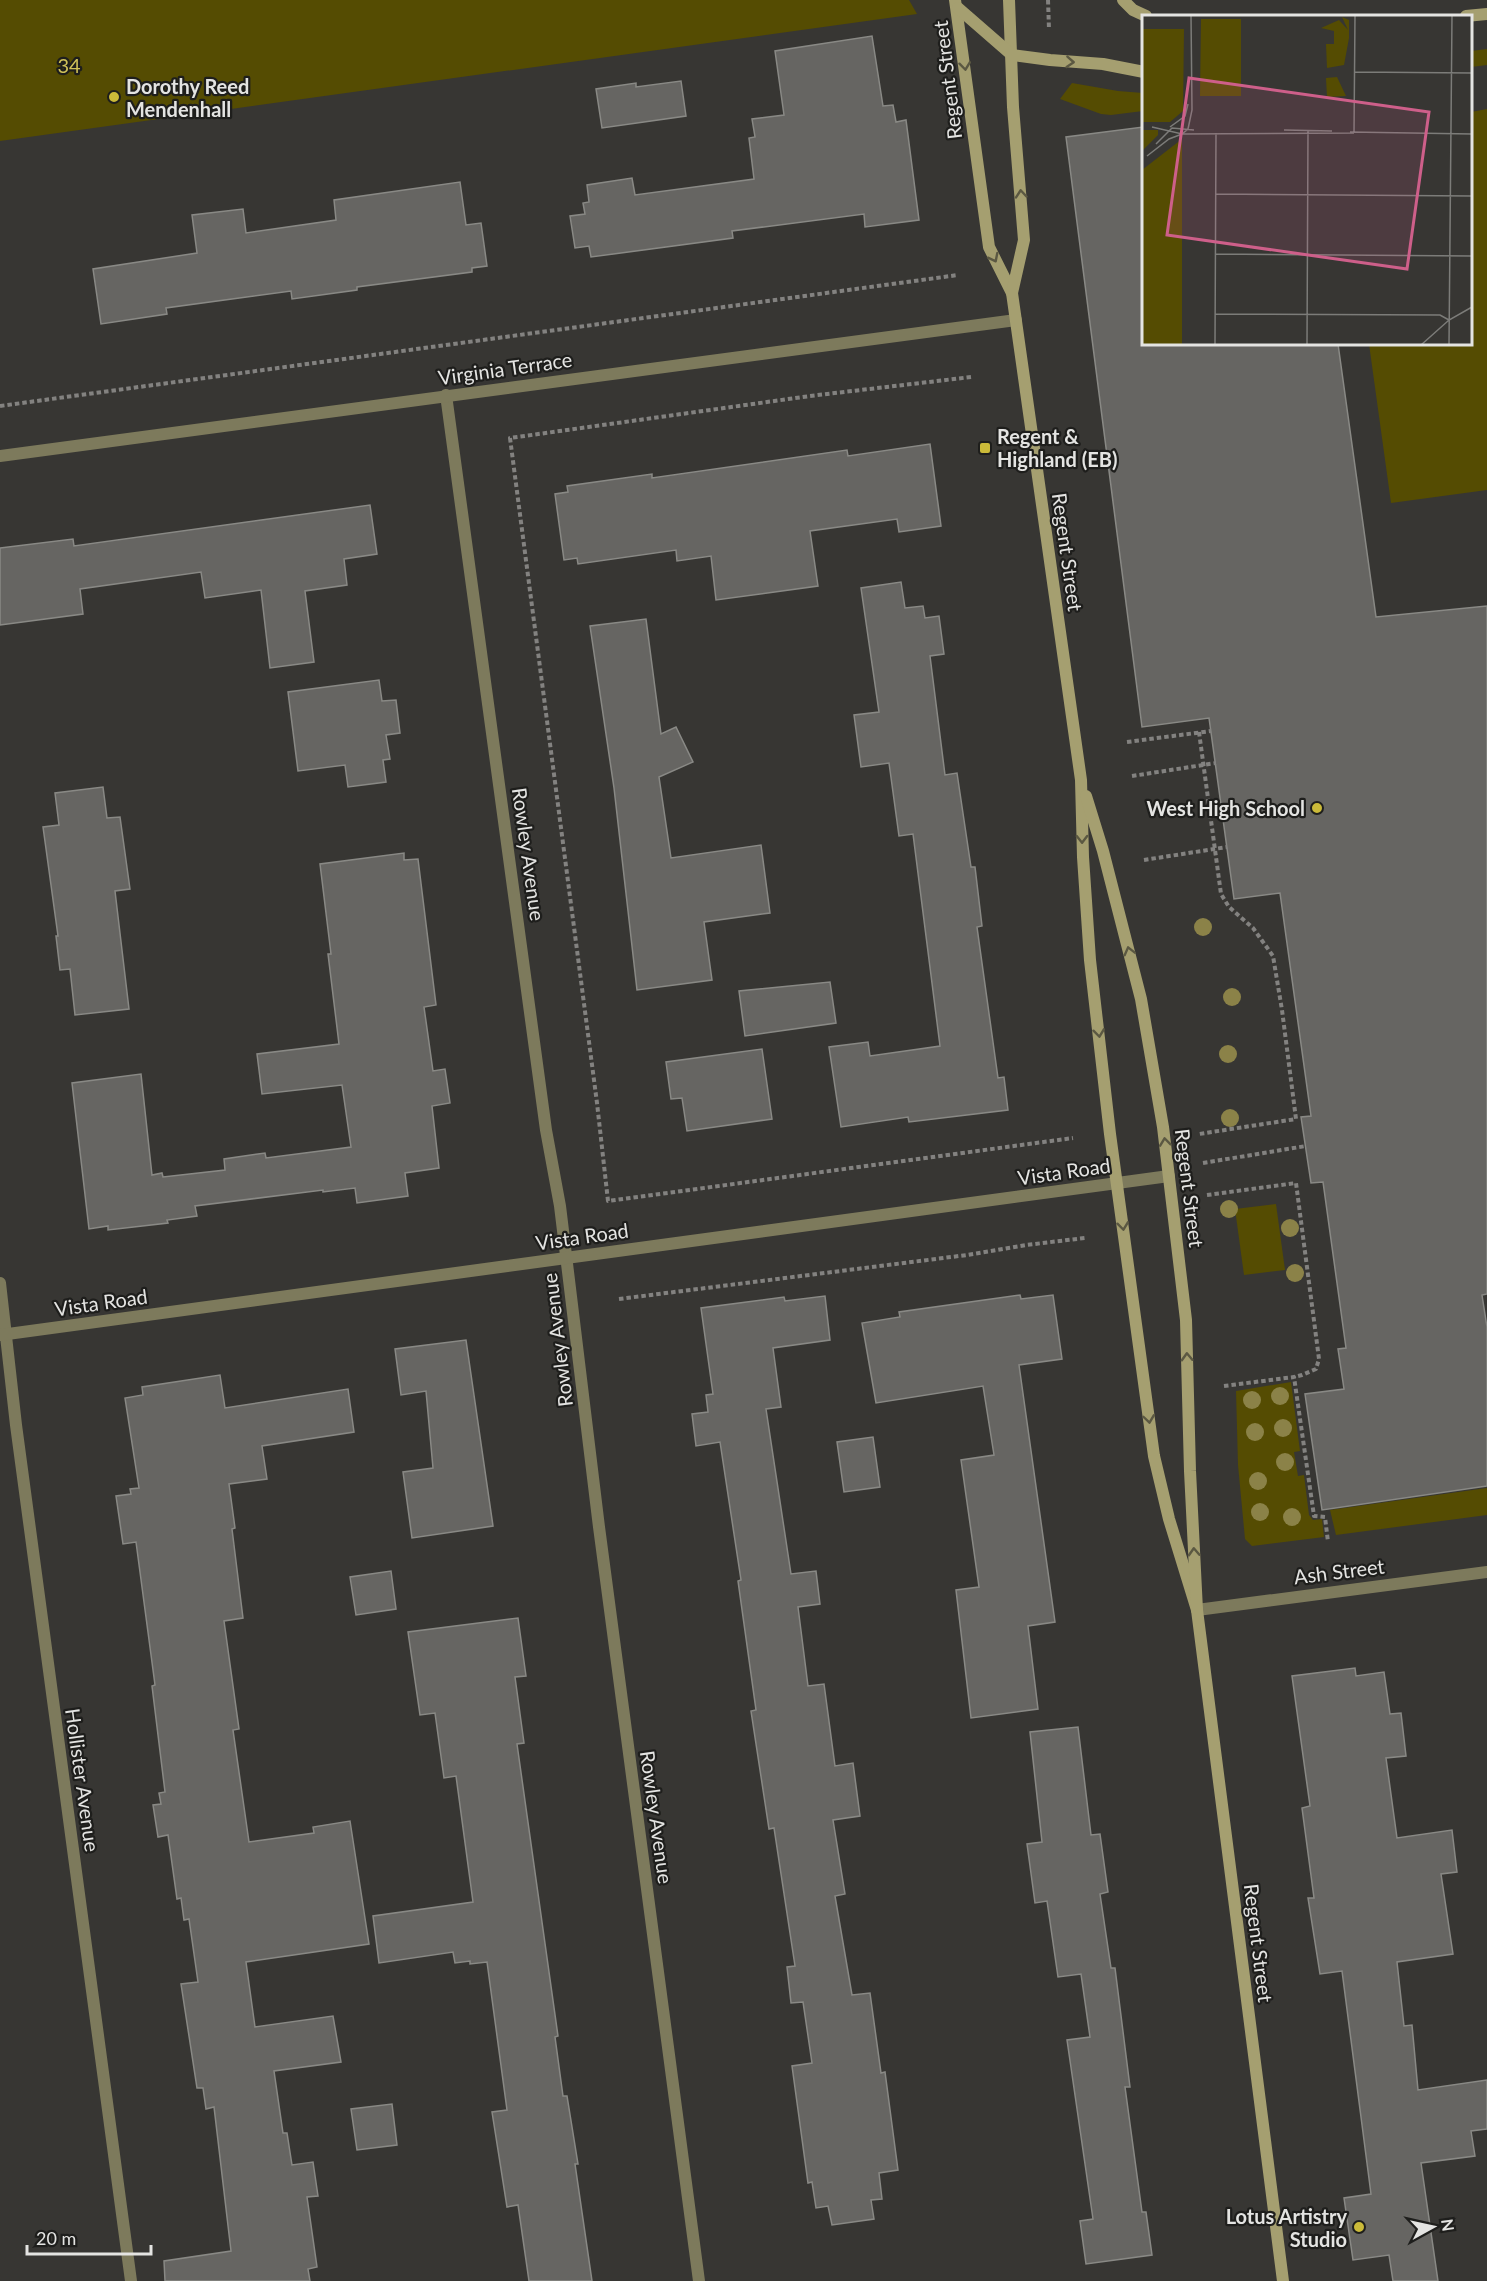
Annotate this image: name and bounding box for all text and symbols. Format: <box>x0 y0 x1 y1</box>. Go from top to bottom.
inset map <box>1142 15 1472 345</box>
street label: Regent Street <box>928 19 966 141</box>
park label: 34 <box>57 53 81 77</box>
one-way arrow <box>1066 55 1075 68</box>
one-way arrow <box>958 61 971 70</box>
place label: Dorothy Reed Mendenhall <box>126 74 249 121</box>
marker: Dorothy Reed Mendenhall <box>107 90 121 104</box>
one-way arrow <box>1014 190 1027 199</box>
one-way arrow <box>987 251 998 262</box>
street label: Virginia Terrace <box>436 347 574 389</box>
place label: Regent & Highland (EB) <box>997 424 1117 471</box>
marker: Regent & Highland (EB) <box>978 441 992 455</box>
street label: Regent Street <box>1048 491 1088 613</box>
street label: Rowley Avenue <box>508 786 550 922</box>
place label: West High School <box>1147 796 1305 820</box>
marker: West High School <box>1310 801 1324 815</box>
one-way arrow <box>1076 834 1089 843</box>
one-way arrow <box>1123 946 1136 956</box>
one-way arrow <box>1092 1028 1104 1037</box>
street label: Regent Street <box>1171 1127 1209 1249</box>
one-way arrow <box>1159 1137 1172 1147</box>
street label: Vista Road <box>1016 1153 1112 1189</box>
street label: Vista Road <box>534 1218 630 1254</box>
one-way arrow <box>1116 1222 1128 1231</box>
street label: Rowley Avenue <box>537 1272 577 1408</box>
street label: Vista Road <box>53 1284 149 1320</box>
one-way arrow <box>1181 1352 1194 1361</box>
one-way arrow <box>1142 1415 1154 1424</box>
one-way arrow <box>1187 1547 1200 1556</box>
street label: Ash Street <box>1292 1554 1386 1588</box>
street label: Hollister Avenue <box>61 1707 105 1853</box>
street label: Rowley Avenue <box>636 1749 678 1885</box>
street label: Regent Street <box>1240 1882 1278 2004</box>
north arrow <box>1403 2197 1463 2257</box>
place label: Lotus Artistry Studio <box>1226 2204 1347 2251</box>
text: N <box>1438 2217 1459 2232</box>
scale bar <box>27 2218 152 2256</box>
marker: Lotus Artistry Studio <box>1352 2220 1366 2234</box>
text: 20 m <box>36 2227 76 2249</box>

